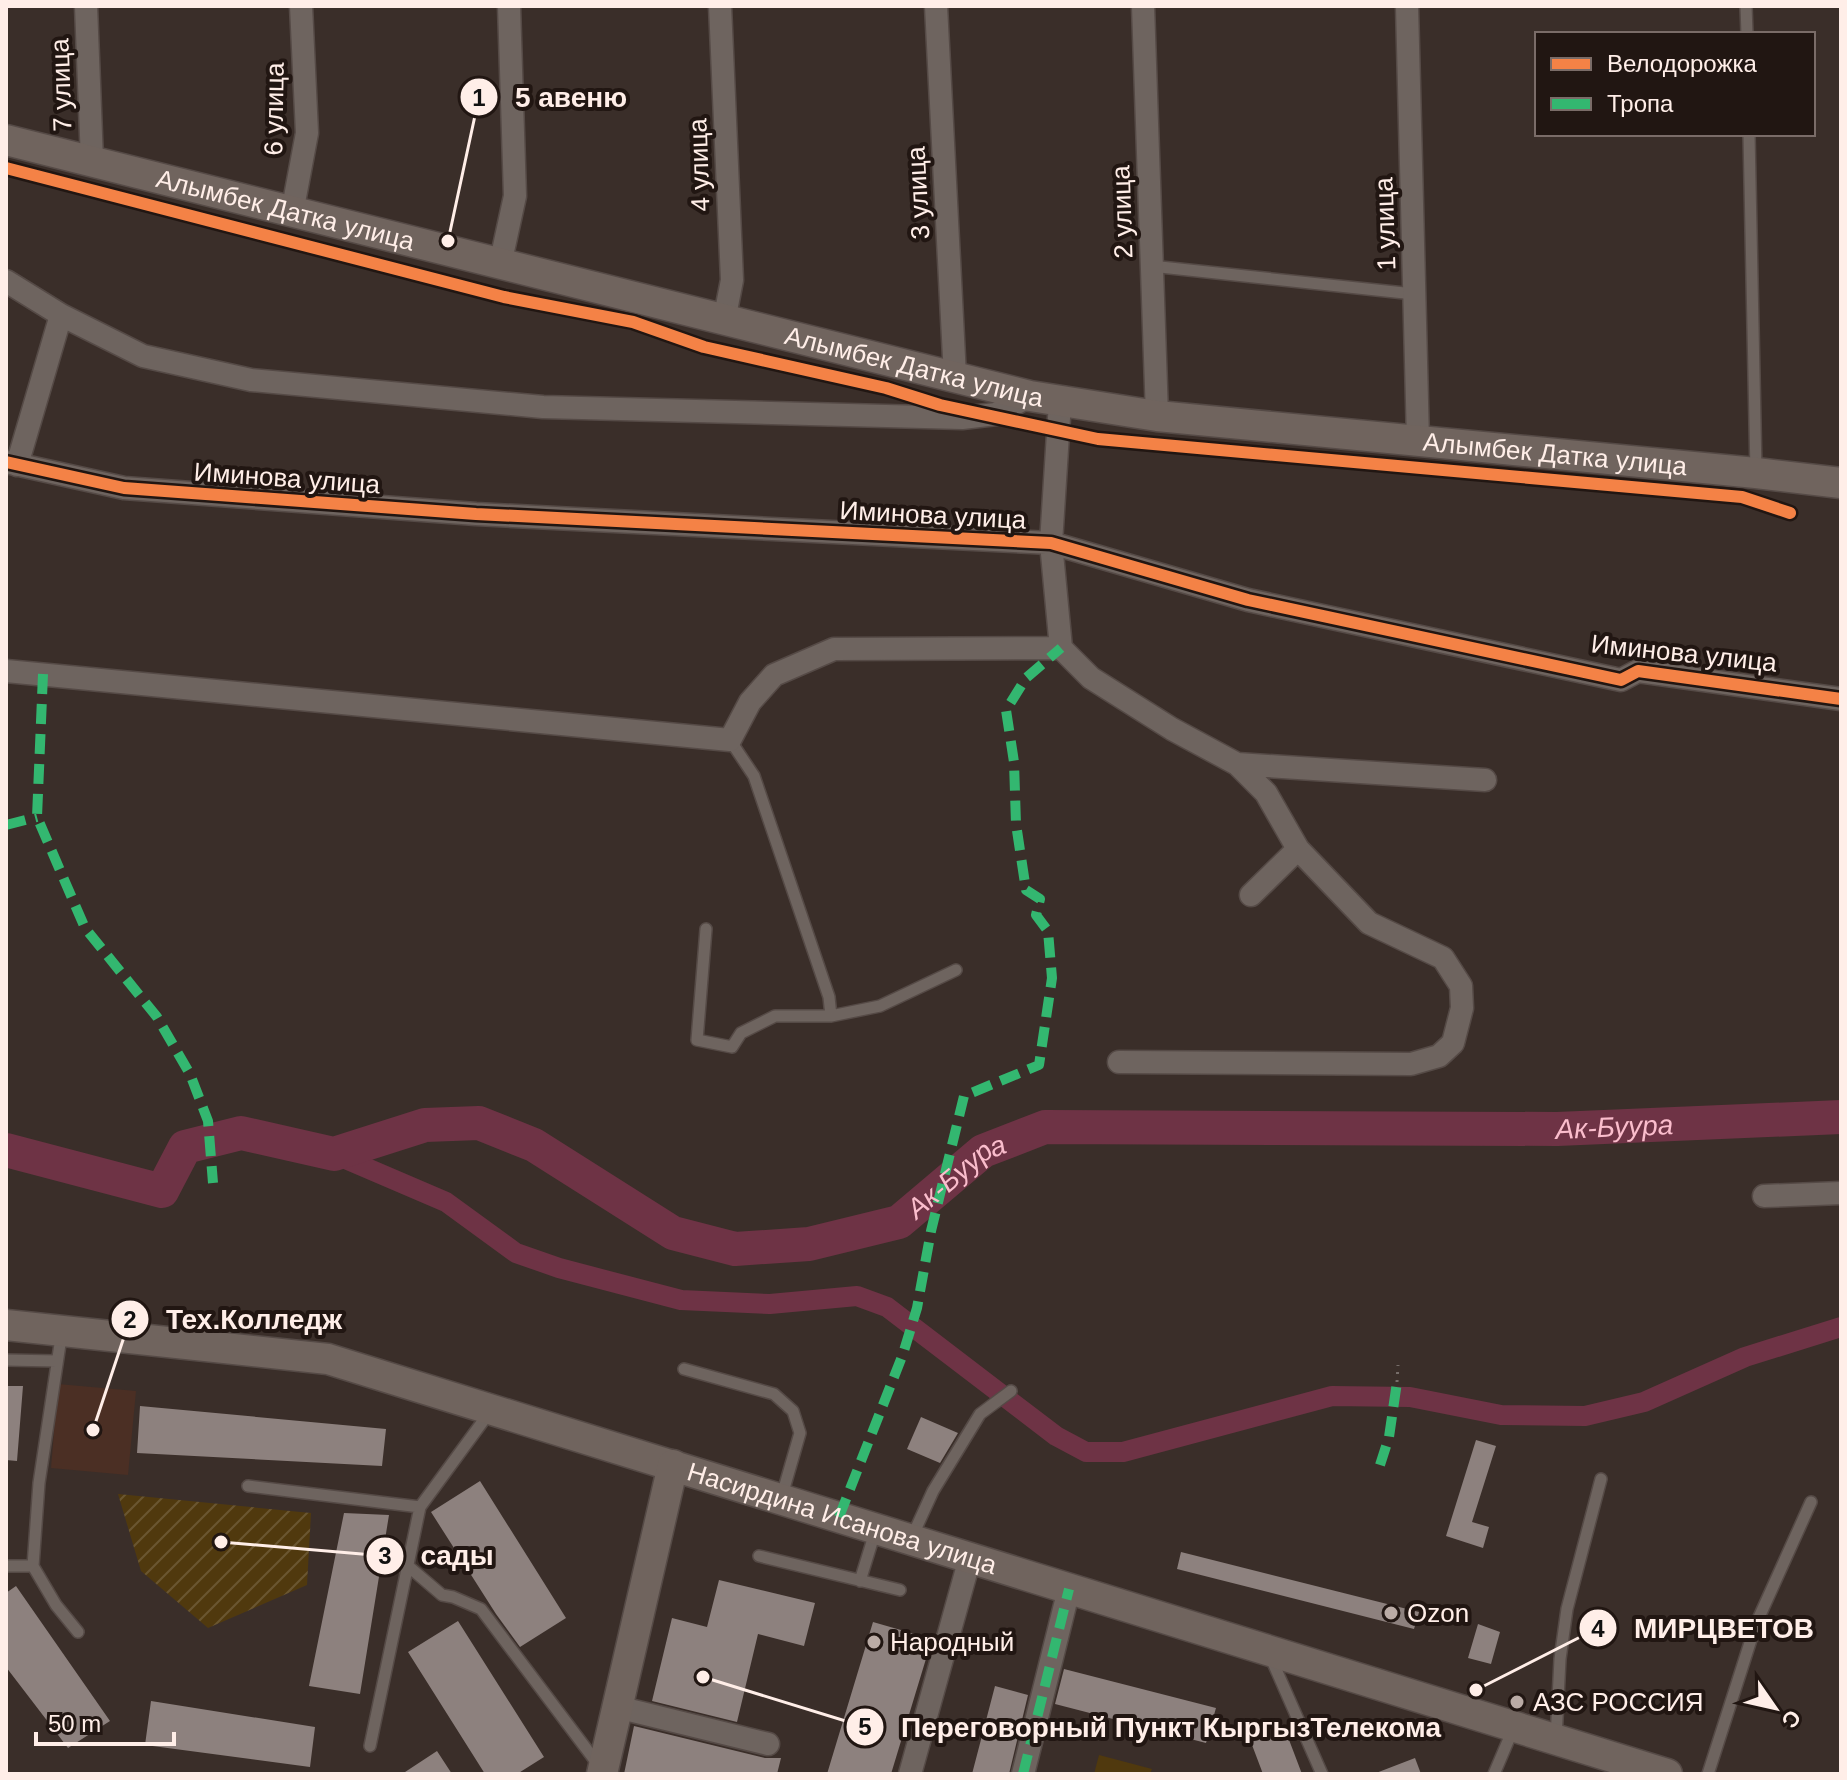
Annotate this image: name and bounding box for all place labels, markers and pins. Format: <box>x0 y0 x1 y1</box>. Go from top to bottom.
callout: 5 авеню <box>459 71 644 123</box>
callout: Тех.Колледж <box>110 1293 358 1345</box>
callout: сады <box>365 1530 510 1582</box>
place label: Ozon <box>1407 1598 1469 1628</box>
callout: МИРЦВЕТОВ <box>1578 1602 1830 1654</box>
marker: Ozon <box>1382 1604 1400 1622</box>
place label: Народный <box>890 1627 1014 1657</box>
marker: Народный <box>865 1633 883 1651</box>
place label: АЗС РОССИЯ <box>1533 1687 1703 1717</box>
marker: АЗС РОССИЯ <box>1508 1693 1526 1711</box>
callout: Переговорный Пункт КыргызТелекома <box>845 1701 1457 1753</box>

